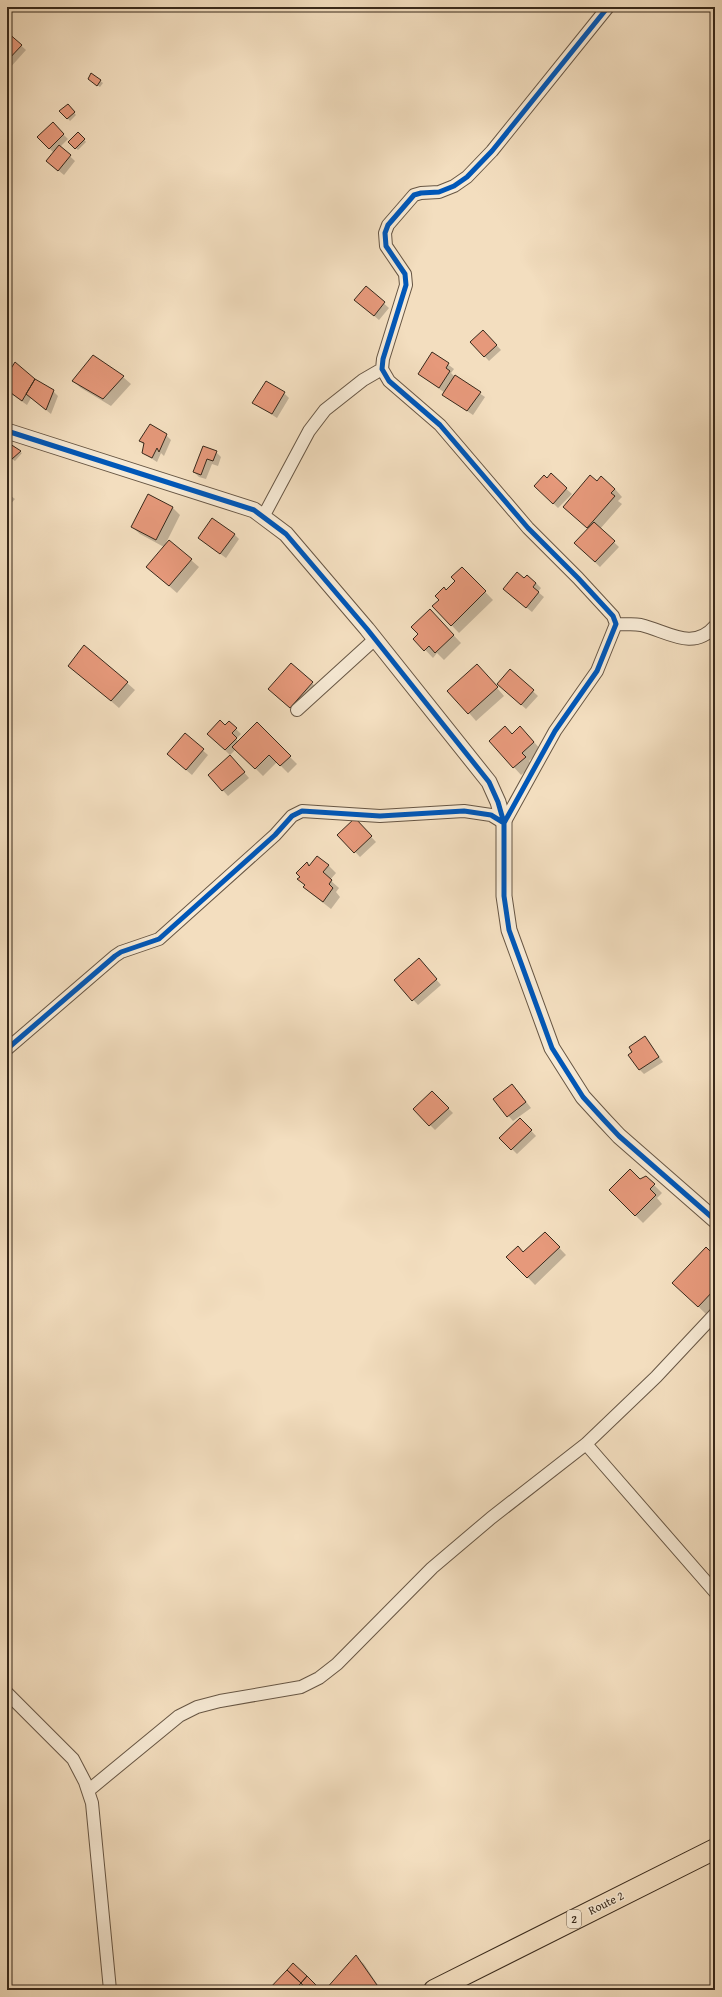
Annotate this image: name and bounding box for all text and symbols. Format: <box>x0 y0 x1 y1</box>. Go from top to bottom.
street label: Route 2 <box>585 1887 627 1918</box>
road number: 2 <box>567 1910 581 1928</box>

